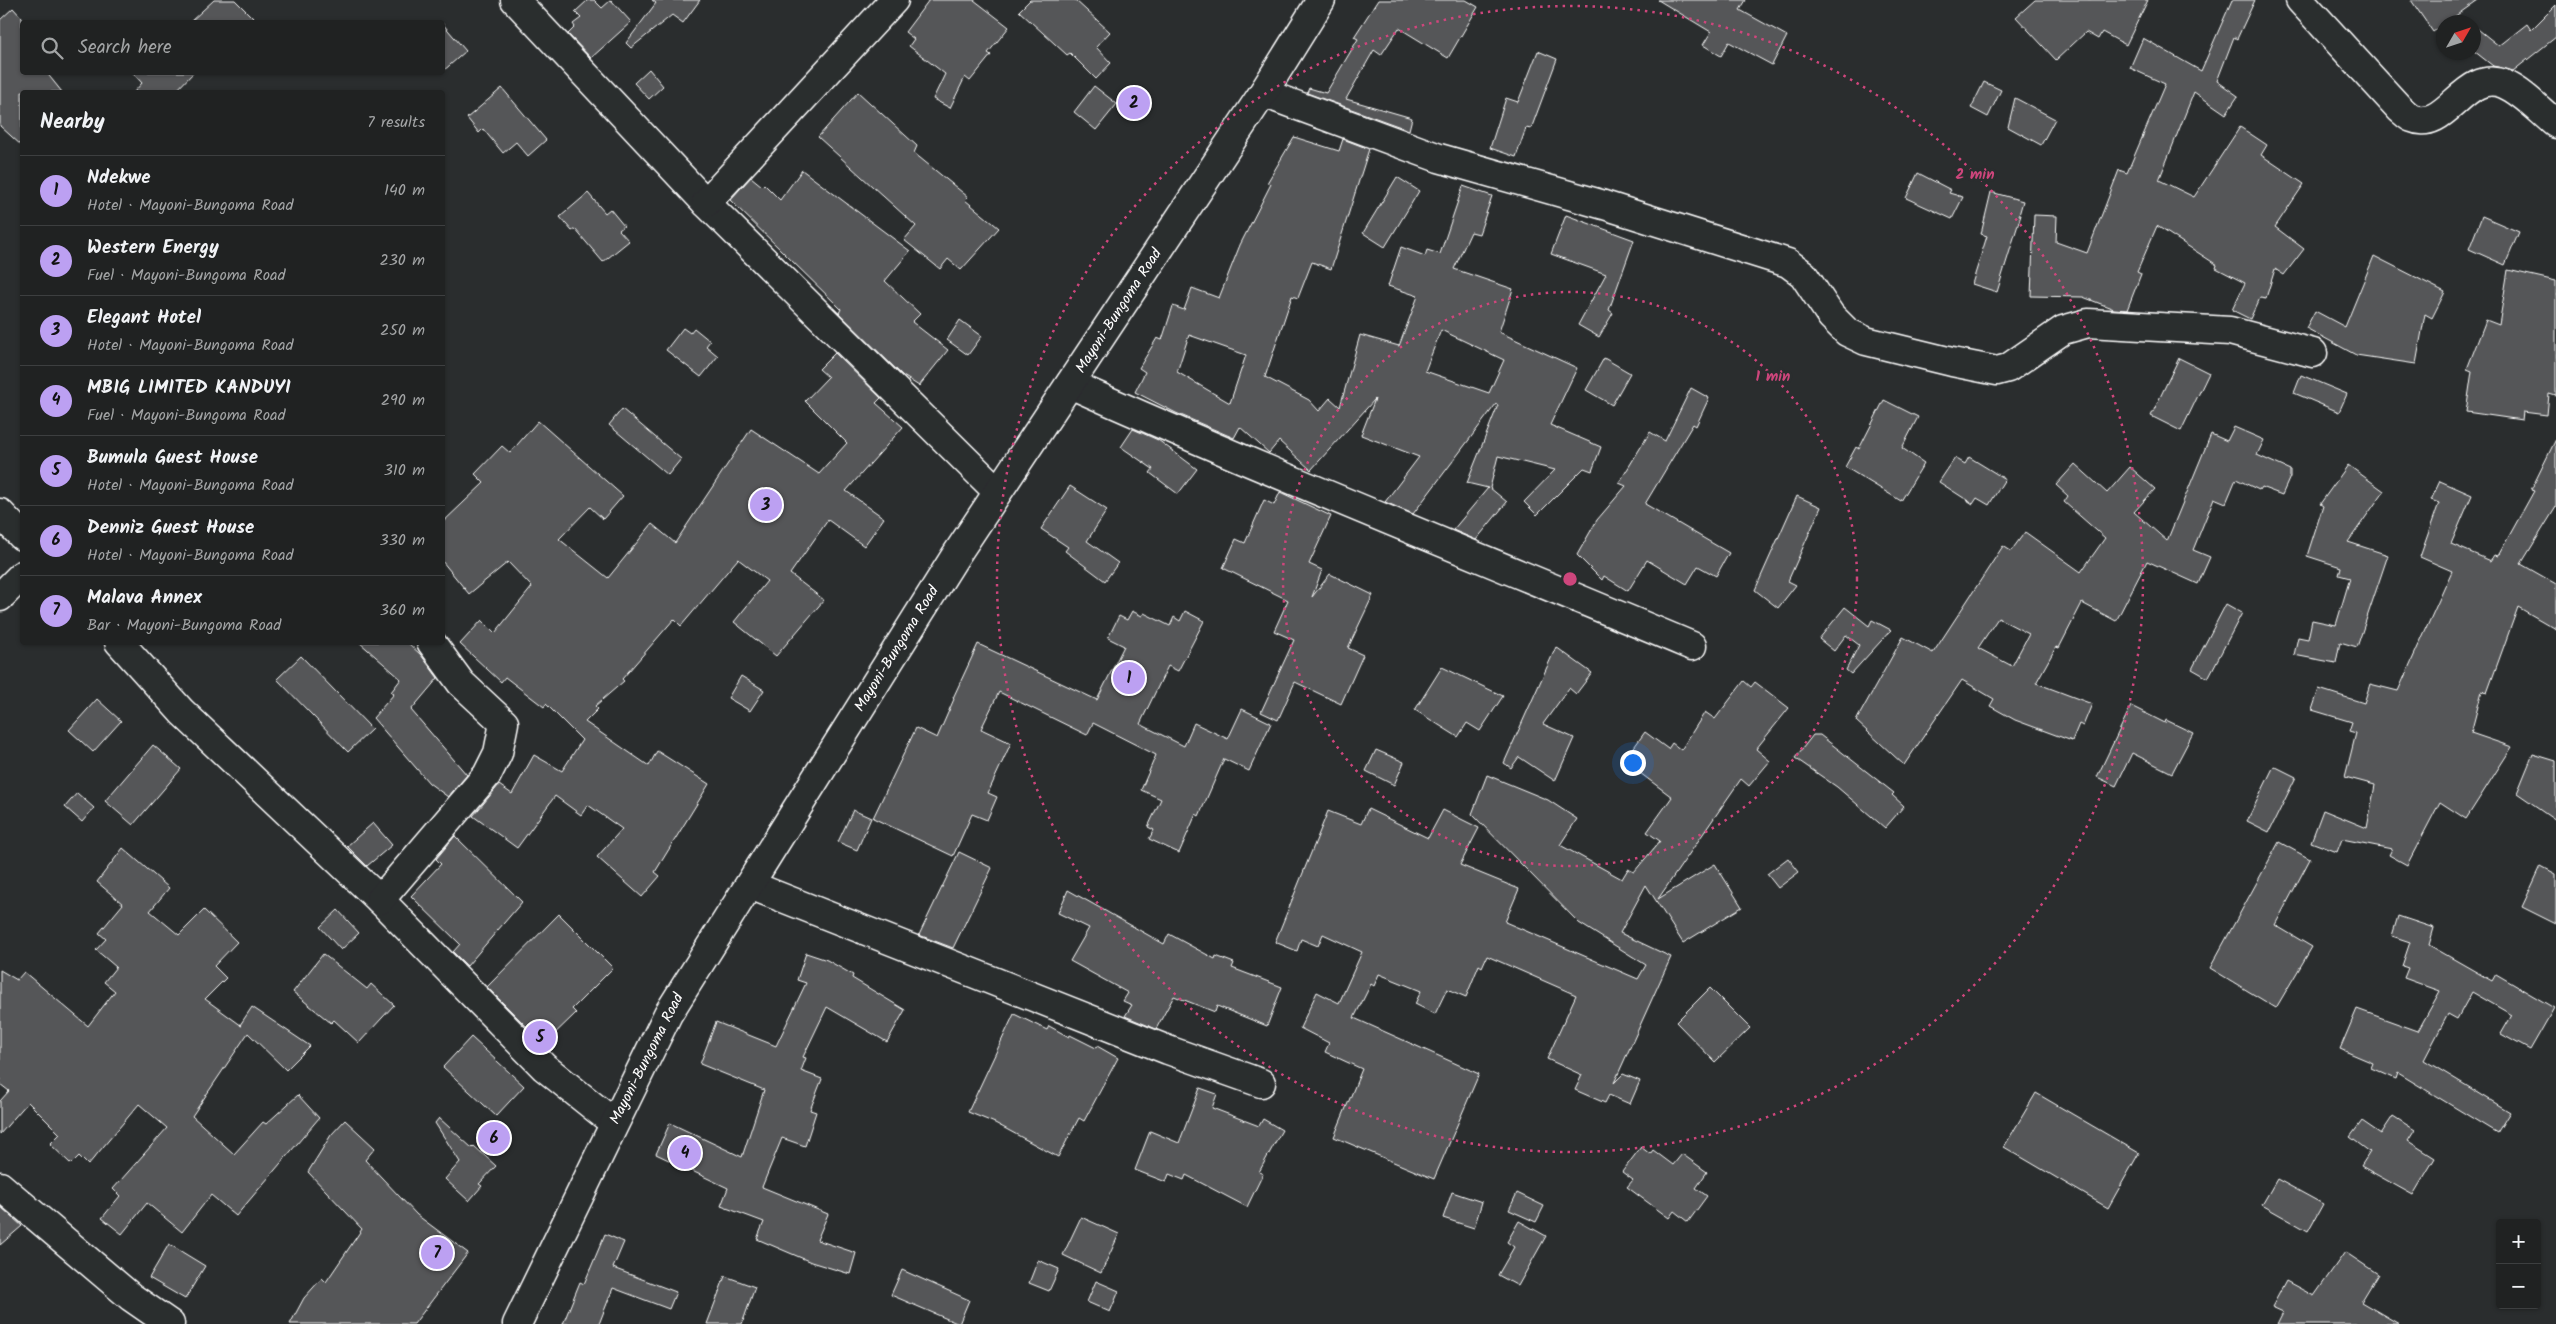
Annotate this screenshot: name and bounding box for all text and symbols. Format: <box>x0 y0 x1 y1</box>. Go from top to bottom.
north arrow <box>2436 15 2481 60</box>
search box <box>20 20 445 75</box>
text: Search here <box>78 33 172 63</box>
icon: search <box>38 34 66 62</box>
pin: 2 <box>1118 84 1150 122</box>
text: Nearby <box>40 106 105 139</box>
text: 7 results <box>367 110 425 135</box>
text: Ndekwe <box>87 163 151 193</box>
text: 2 min <box>1955 163 1995 187</box>
text: 1 <box>54 178 58 203</box>
text: 140 m <box>384 178 425 203</box>
text: Hotel · Mayoni-Bungoma Road <box>87 193 293 218</box>
text: Western Energy <box>87 233 219 263</box>
street label: Mayoni-Bungoma Road <box>1069 243 1169 378</box>
text: 2 <box>51 248 61 273</box>
text: 230 m <box>379 248 425 273</box>
text: Fuel · Mayoni-Bungoma Road <box>87 263 285 288</box>
text: Elegant Hotel <box>87 303 201 333</box>
text: 3 <box>52 318 60 343</box>
text: 250 m <box>380 318 425 343</box>
text: Hotel · Mayoni-Bungoma Road <box>87 333 293 358</box>
text: 1 min <box>1756 365 1790 389</box>
text: MBIG LIMITED KANDUYI <box>87 373 291 403</box>
text: 4 <box>52 388 60 413</box>
text: 290 m <box>381 388 425 413</box>
text: Fuel · Mayoni-Bungoma Road <box>87 403 285 428</box>
text: Bumula Guest House <box>87 443 258 473</box>
text: 5 <box>52 458 60 483</box>
text: 310 m <box>384 458 425 483</box>
text: Hotel · Mayoni-Bungoma Road <box>87 473 293 498</box>
pin: 3 <box>750 486 782 524</box>
text: Denniz Guest House <box>87 513 254 543</box>
text: 6 <box>52 528 60 553</box>
text: 330 m <box>380 528 425 553</box>
text: Hotel · Mayoni-Bungoma Road <box>87 543 293 568</box>
centre of rings <box>1561 570 1579 588</box>
street label: Mayoni-Bungoma Road <box>848 581 946 717</box>
text: Malava Annex <box>87 583 202 613</box>
text: 7 <box>52 598 60 623</box>
text: 360 m <box>380 598 425 623</box>
text: Bar · Mayoni-Bungoma Road <box>87 613 281 638</box>
pin: 1 <box>1113 659 1145 697</box>
your location <box>1620 750 1646 776</box>
street label: Mayoni-Bungoma Road <box>603 989 691 1129</box>
pin: 5 <box>524 1018 556 1056</box>
pin: 6 <box>478 1119 510 1157</box>
pin: 4 <box>669 1134 701 1172</box>
map controls <box>2496 1219 2541 1309</box>
button: + <box>2496 1219 2541 1264</box>
pin: 7 <box>421 1234 453 1272</box>
button: − <box>2496 1264 2541 1309</box>

